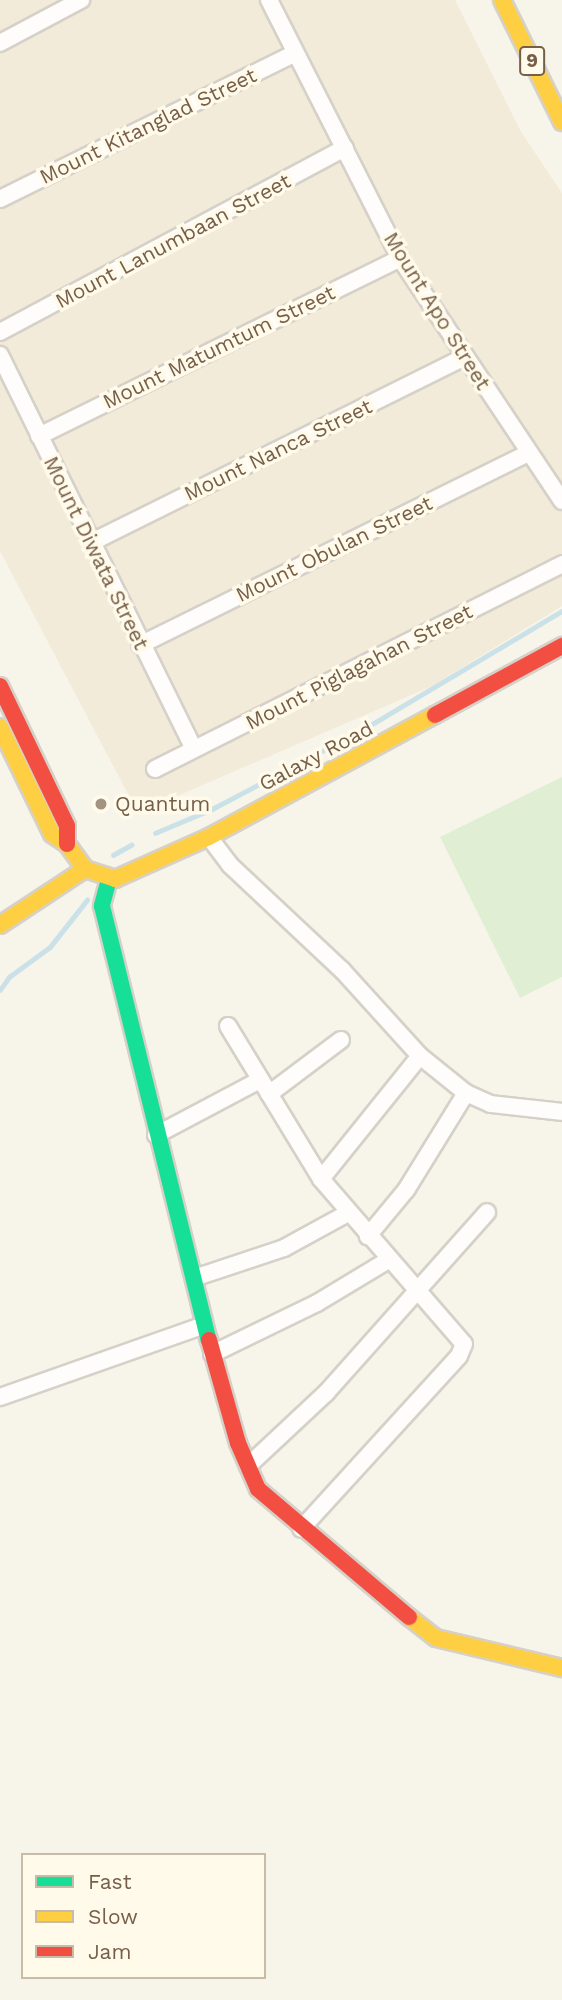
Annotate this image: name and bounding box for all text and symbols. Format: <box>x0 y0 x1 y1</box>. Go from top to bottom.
road number: 9 <box>518 45 546 76</box>
street label: Mount Kitanglad Street <box>35 62 261 190</box>
street label: Mount Lanumbaan Street <box>51 168 295 314</box>
street label: Mount Apo Street <box>378 227 496 395</box>
street label: Mount Matumtum Street <box>99 280 339 414</box>
street label: Mount Nanca Street <box>180 393 376 507</box>
street label: Mount Diwata Street <box>38 452 154 654</box>
street label: Mount Obulan Street <box>232 490 436 608</box>
street label: Mount Piglagahan Street <box>241 599 477 735</box>
street label: Galaxy Road <box>255 715 377 797</box>
place label: Quantum <box>115 791 210 817</box>
marker: Quantum <box>93 796 109 812</box>
legend <box>21 1853 266 1979</box>
text: Fast <box>88 1869 132 1894</box>
text: Slow <box>88 1904 138 1929</box>
text: Jam <box>88 1939 131 1964</box>

